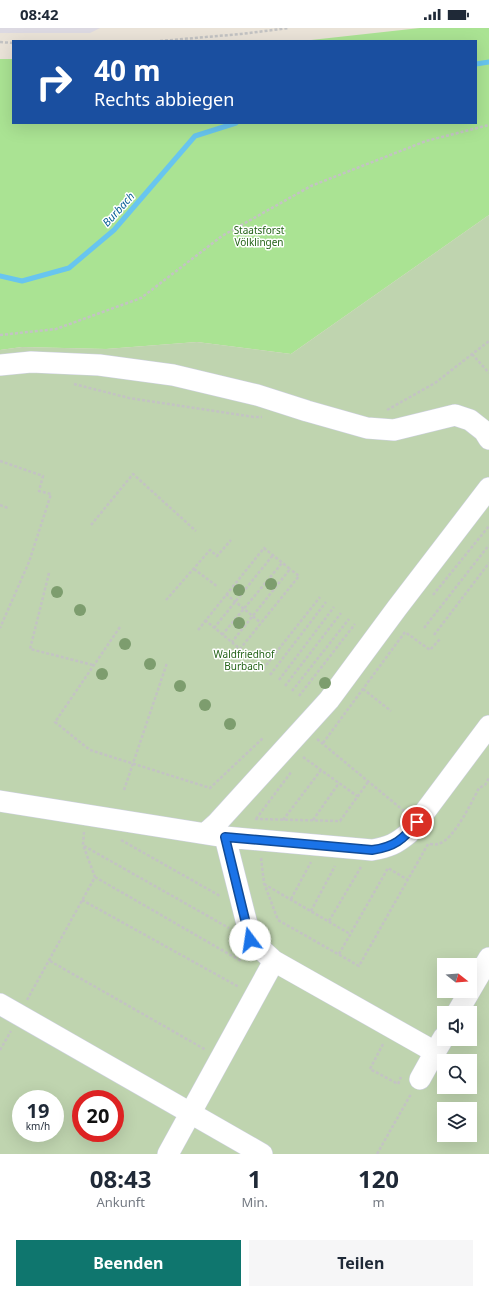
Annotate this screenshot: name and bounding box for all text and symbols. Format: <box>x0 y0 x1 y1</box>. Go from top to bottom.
text: 08:42 <box>20 4 59 24</box>
text: 40 m <box>94 51 161 89</box>
icon: right <box>28 56 80 108</box>
text: Rechts abbiegen <box>94 87 234 111</box>
water label: Burbach <box>99 189 137 229</box>
park label: Staatsforst Völklingen <box>234 223 285 249</box>
park label: Waldfriedhof Burbach <box>213 647 275 673</box>
pin <box>400 805 434 839</box>
icon: arrive <box>406 811 428 833</box>
position arrow <box>229 919 271 961</box>
north arrow <box>437 958 477 998</box>
map controls <box>437 958 477 1142</box>
button: sound <box>437 1006 477 1046</box>
button: search <box>437 1054 477 1094</box>
speed limit sign: 20 <box>72 1090 124 1142</box>
text: 19 <box>27 1097 49 1124</box>
button: layers <box>437 1102 477 1142</box>
text: km/h <box>26 1119 50 1133</box>
text: 08:43 <box>90 1162 152 1195</box>
text: 1 <box>248 1162 262 1195</box>
text: 120 <box>358 1162 399 1195</box>
text: Ankunft <box>96 1193 145 1211</box>
text: Min. <box>241 1193 268 1211</box>
text: m <box>372 1193 385 1211</box>
button: Beenden <box>16 1240 241 1286</box>
button: Teilen <box>249 1240 473 1286</box>

